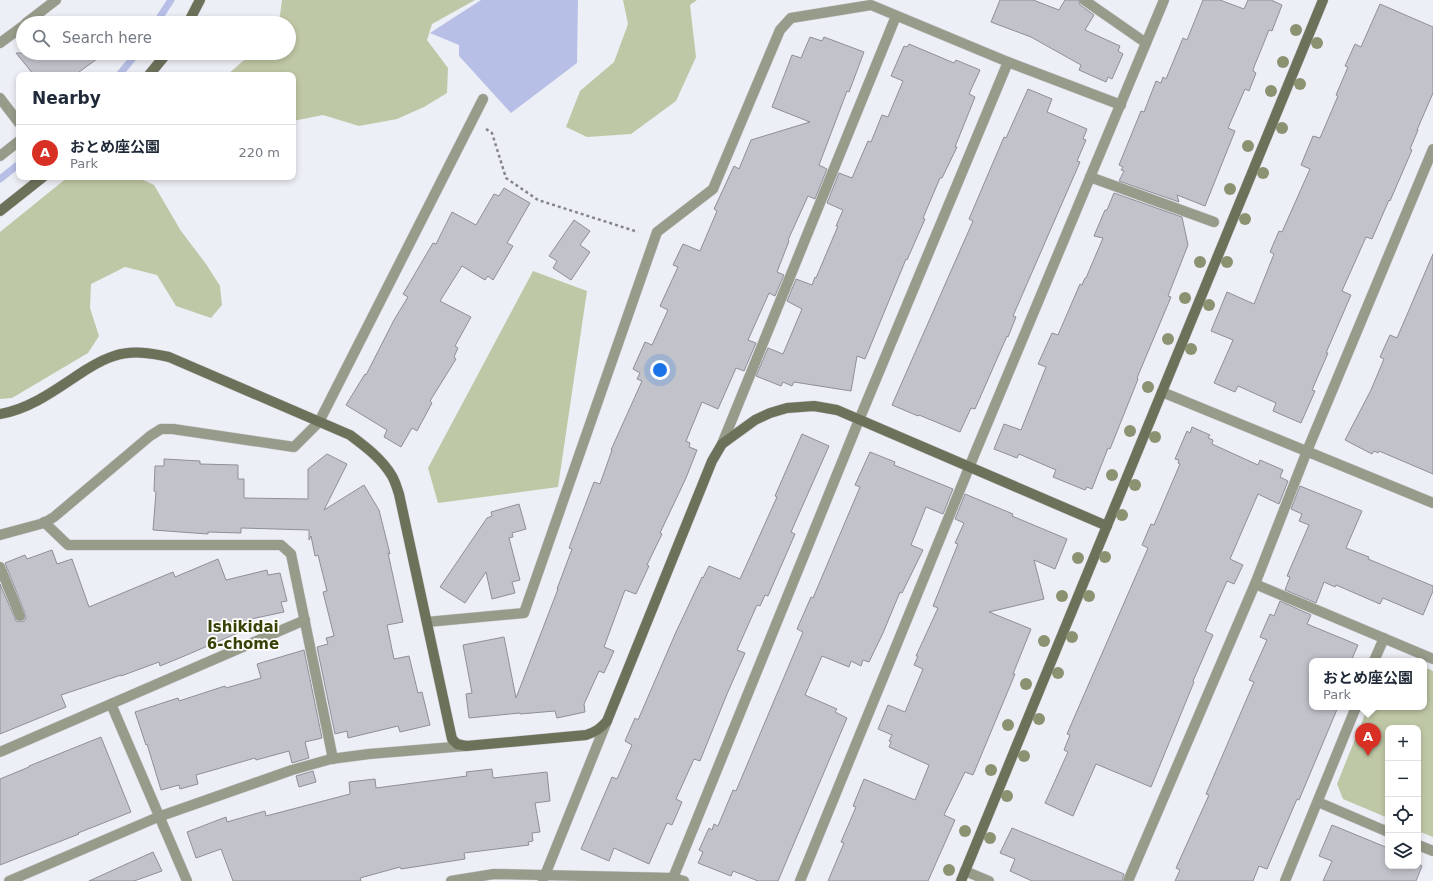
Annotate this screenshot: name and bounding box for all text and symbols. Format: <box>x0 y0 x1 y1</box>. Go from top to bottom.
search box <box>16 16 296 60</box>
icon: search <box>30 27 52 49</box>
text: Search here <box>62 29 152 47</box>
text: Nearby <box>32 88 101 108</box>
text: おとめ座公園 <box>70 138 160 156</box>
text: A <box>40 145 50 160</box>
text: 220 m <box>238 145 280 160</box>
text: Park <box>70 156 98 171</box>
your location <box>650 360 670 380</box>
district label: Ishikidai 6-chome <box>207 618 279 653</box>
popup <box>1309 658 1427 710</box>
text: おとめ座公園 <box>1323 669 1413 687</box>
text: Park <box>1323 687 1351 702</box>
pin: A <box>1355 723 1381 756</box>
map controls <box>1385 725 1421 869</box>
button: + <box>1385 725 1421 761</box>
button: − <box>1385 761 1421 797</box>
button: locate <box>1385 797 1421 833</box>
button: layers <box>1385 833 1421 869</box>

